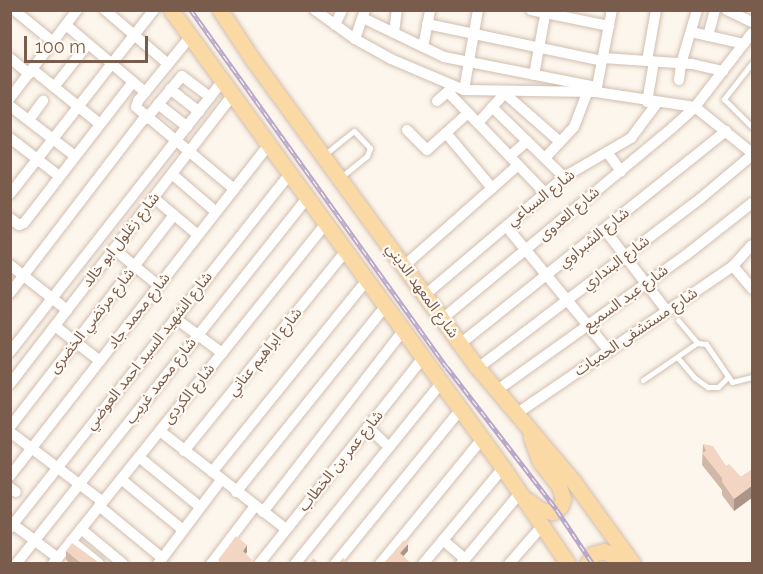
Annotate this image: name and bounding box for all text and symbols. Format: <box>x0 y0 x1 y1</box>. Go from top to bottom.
scale bar <box>27 24 152 62</box>
text: 100 m <box>35 36 86 57</box>
street label: شارع السباعي <box>503 166 579 230</box>
street label: شارع العدوى <box>535 183 603 245</box>
street label: شارع زغلول ابو خالد <box>78 189 164 291</box>
street label: شارع الشبراوي <box>555 204 633 272</box>
street label: شارع البنداري <box>579 232 653 294</box>
street label: شارع المعهد الديني <box>382 240 462 342</box>
street label: شارع عبد السميع <box>580 261 672 335</box>
street label: شارع مرتضي الخضرى <box>45 265 139 377</box>
street label: شارع الشهيد السيد احمد العوضي <box>82 268 216 434</box>
street label: شارع محمد جاد <box>104 269 174 353</box>
street label: شارع مستشفى الحميات <box>571 284 701 380</box>
street label: شارع ابراهيم عناني <box>224 304 306 400</box>
street label: شارع محمد غريب <box>122 334 200 428</box>
street label: شارع الكردى <box>159 360 219 428</box>
street label: شارع عمر بن الخطاب <box>295 407 387 515</box>

